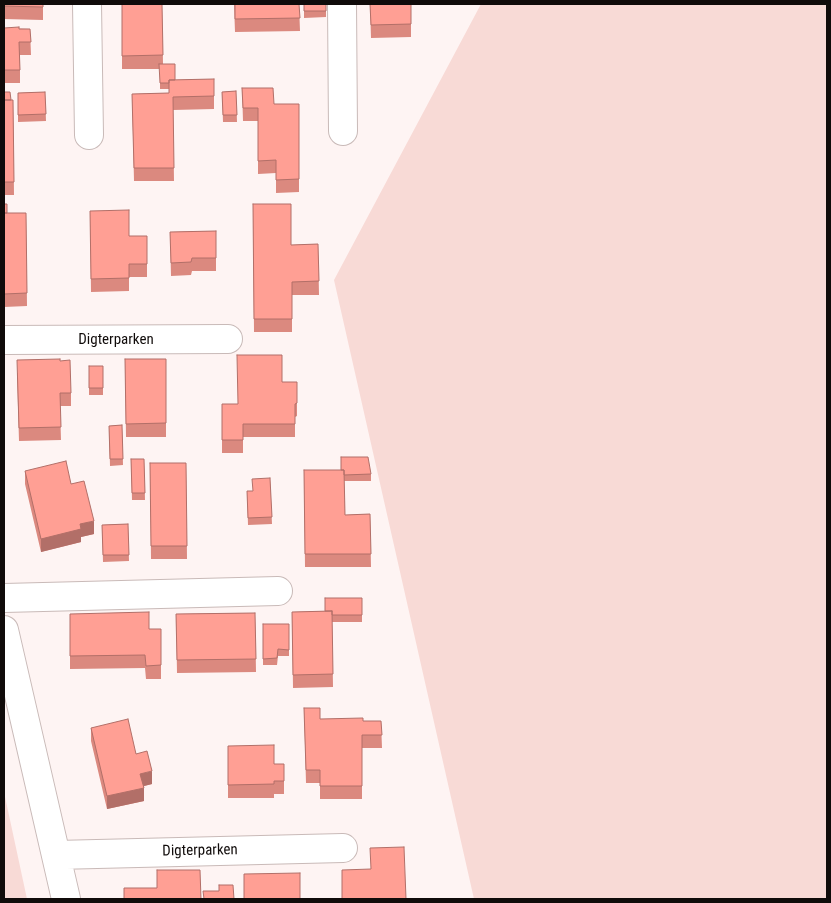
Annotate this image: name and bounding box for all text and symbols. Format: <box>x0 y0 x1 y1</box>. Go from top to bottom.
street label: Digterparken <box>78 331 154 349</box>
street label: Digterparken <box>162 841 238 861</box>

